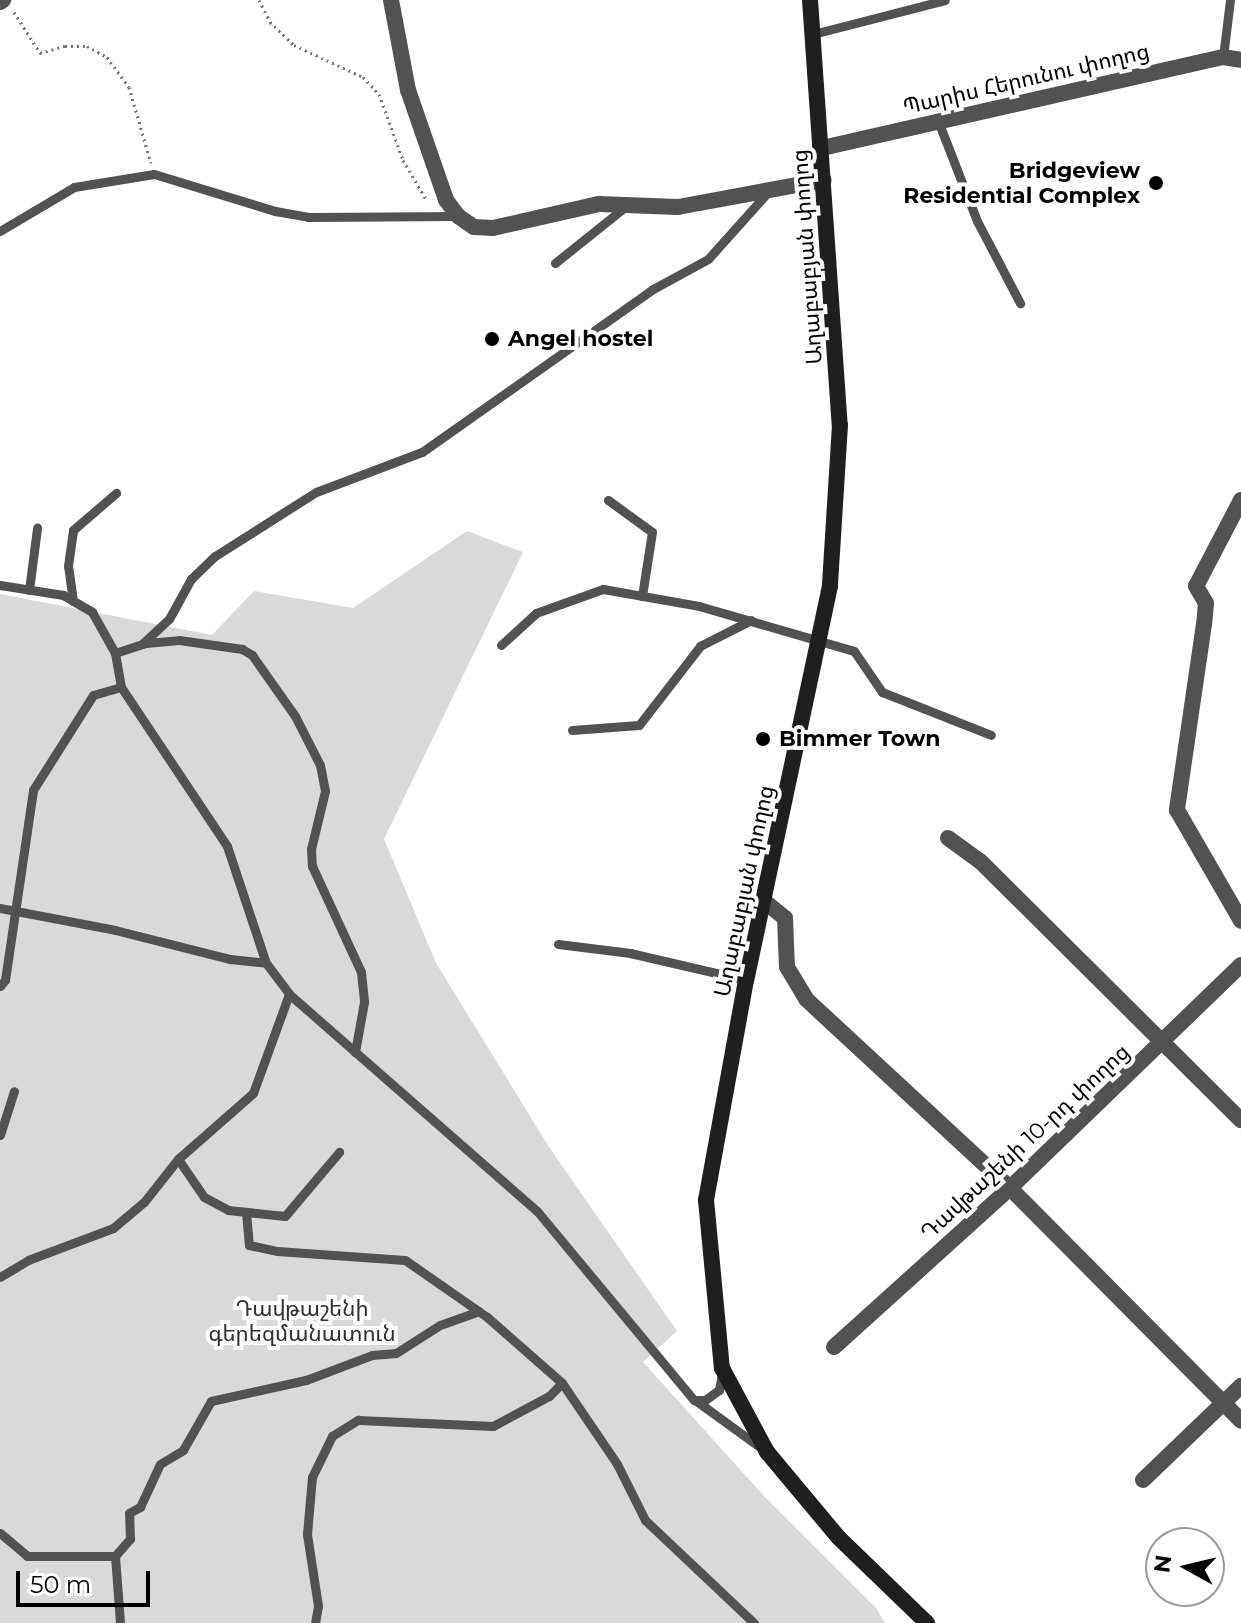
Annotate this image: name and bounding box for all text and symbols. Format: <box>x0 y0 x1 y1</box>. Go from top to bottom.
street label: Պարիս Հերունու փողոց <box>900 38 1152 120</box>
street label: Աղաբաբյան փողոց <box>786 148 828 366</box>
place label: Bridgeview Residential Complex <box>903 157 1140 208</box>
marker: Bridgeview Residential Complex <box>1147 174 1165 192</box>
place label: Angel hostel <box>508 326 653 352</box>
marker: Angel hostel <box>483 330 501 348</box>
place label: Bimmer Town <box>779 726 941 752</box>
marker: Bimmer Town <box>754 730 772 748</box>
street label: Աղաբաբյան փողոց <box>709 783 779 999</box>
street label: Դավթաշենի 10-րդ փողոց <box>915 1038 1135 1246</box>
park label: Դավթաշենի գերեզմանատուն <box>208 1295 396 1346</box>
north arrow <box>1145 1527 1225 1607</box>
text: N <box>1148 1553 1177 1575</box>
scale bar <box>20 1555 154 1605</box>
text: 50 m <box>30 1570 91 1599</box>

